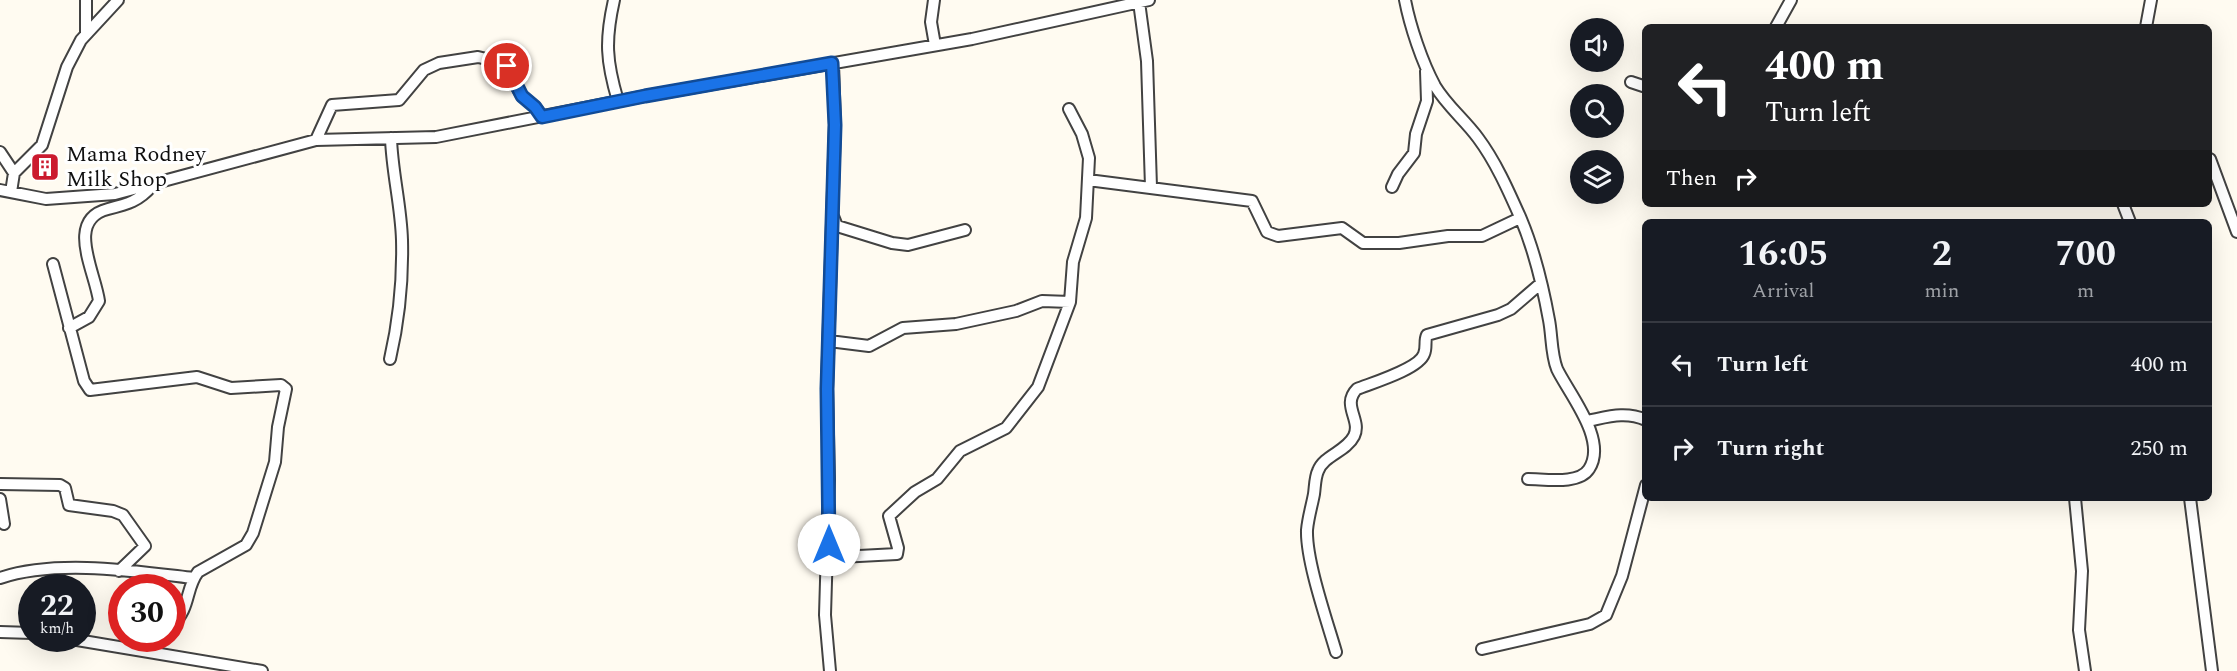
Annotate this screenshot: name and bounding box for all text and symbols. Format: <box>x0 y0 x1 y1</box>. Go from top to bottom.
map controls <box>1570 18 1624 204</box>
button: sound <box>1570 18 1624 72</box>
text: 400 m <box>1765 35 1884 98</box>
pin <box>481 40 532 91</box>
icon: left <box>1666 48 1744 126</box>
icon: arrive <box>490 49 523 82</box>
button: search <box>1570 84 1624 138</box>
text: Turn left <box>1765 92 1871 134</box>
place label: Mama Rodney Milk Shop <box>66 138 207 196</box>
button: layers <box>1570 150 1624 204</box>
building icon: Mama Rodney Milk Shop <box>29 151 61 183</box>
text: Then <box>1666 162 1717 195</box>
icon: right <box>1729 162 1762 195</box>
text: 16:05 <box>1738 227 1828 282</box>
text: 2 <box>1932 227 1952 282</box>
text: 700 <box>2055 227 2116 282</box>
text: Arrival <box>1752 276 1814 306</box>
text: min <box>1924 276 1959 306</box>
text: m <box>2077 276 2094 306</box>
icon: left <box>1666 348 1699 381</box>
text: Turn left <box>1717 348 1809 381</box>
text: 400 m <box>2131 348 2188 381</box>
icon: right <box>1666 432 1699 465</box>
text: Turn right <box>1717 432 1824 465</box>
text: 250 m <box>2131 432 2188 465</box>
position arrow <box>797 513 861 577</box>
speed limit sign: 30 <box>108 574 186 652</box>
text: 22 <box>40 583 74 629</box>
text: km/h <box>40 617 74 640</box>

